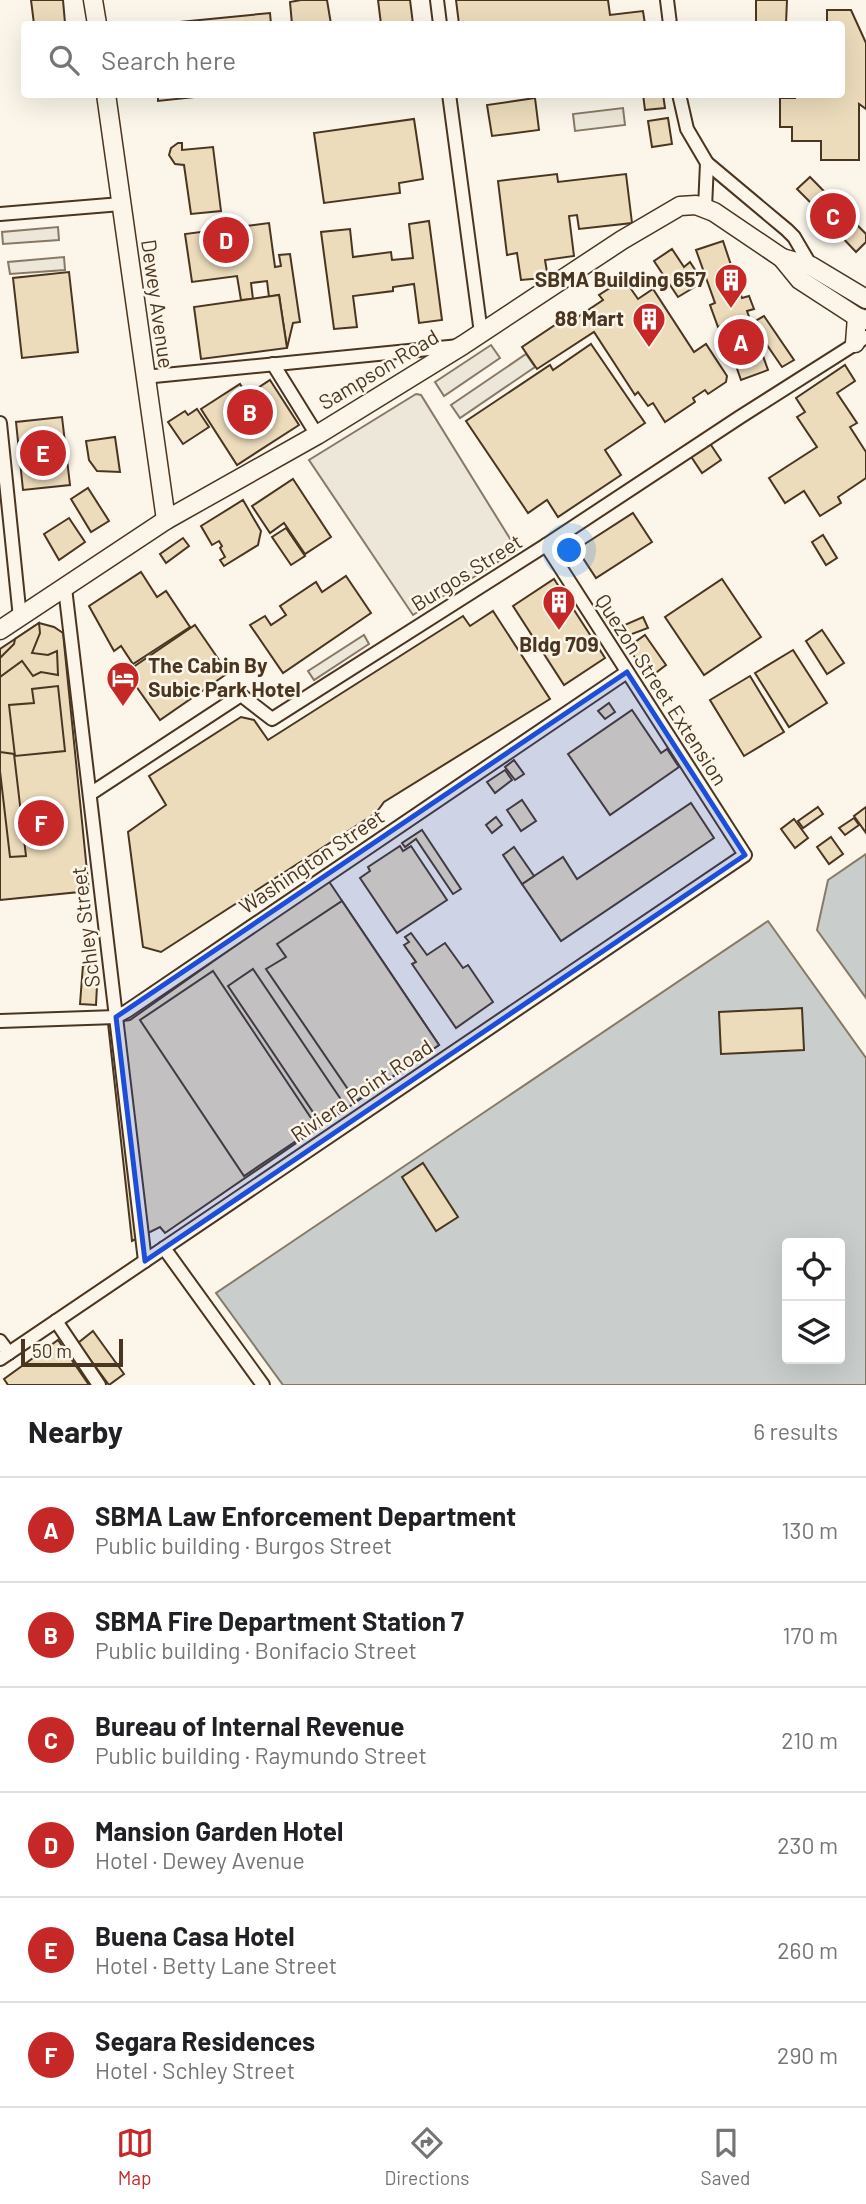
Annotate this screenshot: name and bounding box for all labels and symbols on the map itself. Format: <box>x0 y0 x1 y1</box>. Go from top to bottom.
pin: C <box>810 190 856 242</box>
pin: D <box>203 214 249 266</box>
street label: Dewey Avenue <box>137 238 180 370</box>
building icon: SBMA Building 657 <box>712 261 750 310</box>
place label: SBMA Building 657 <box>535 266 707 291</box>
building icon: 88 Mart <box>630 300 668 349</box>
place label: 88 Mart <box>555 305 624 330</box>
pin: A <box>718 316 764 368</box>
street label: Sampson Road <box>314 323 443 414</box>
pin: B <box>227 386 273 438</box>
pin: E <box>20 427 66 479</box>
street label: Burgos Street <box>406 528 526 616</box>
your location <box>552 533 586 567</box>
building icon: Bldg 709 <box>540 583 578 632</box>
street label: Quezon Street Extension <box>591 589 734 790</box>
place label: Bldg 709 <box>519 631 599 656</box>
place label: The Cabin By Subic Park Hotel <box>148 652 301 701</box>
hotel icon: The Cabin By Subic Park Hotel <box>104 659 142 708</box>
pin: F <box>18 797 64 849</box>
street label: Washington Street <box>234 803 388 918</box>
street label: Schley Street <box>65 865 104 989</box>
street label: Riviera Point Road <box>285 1033 437 1146</box>
scale bar <box>21 1336 122 1368</box>

